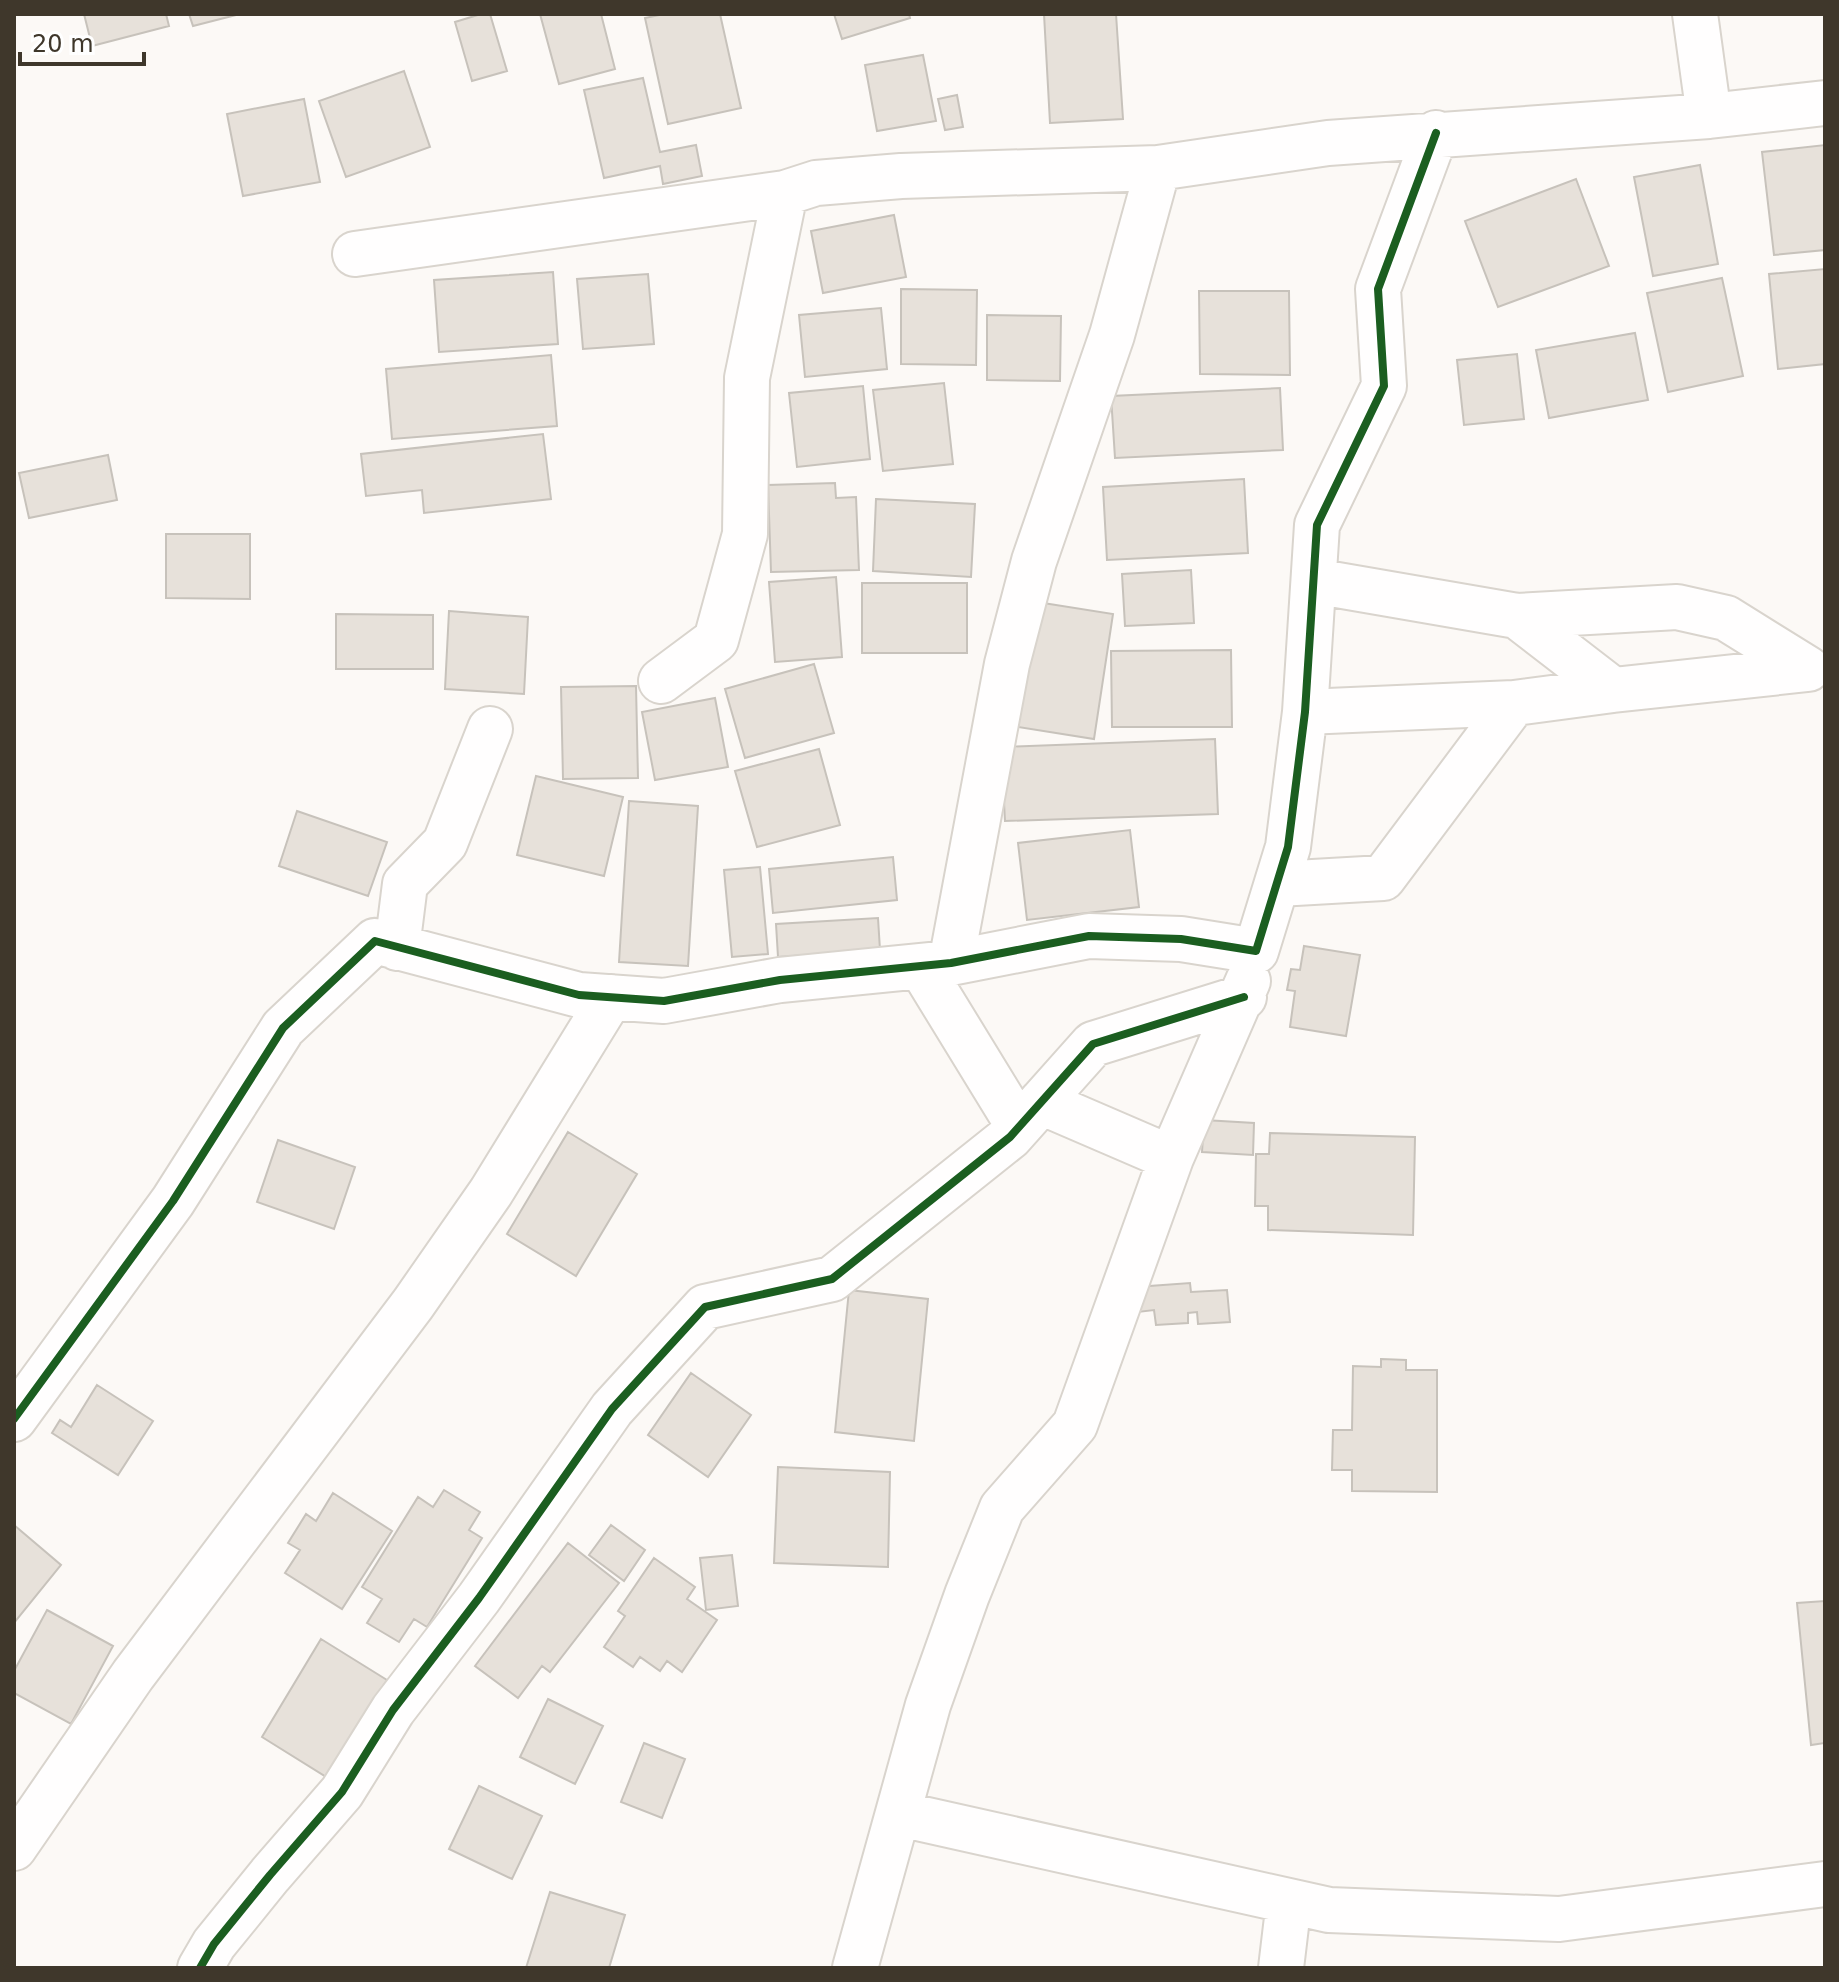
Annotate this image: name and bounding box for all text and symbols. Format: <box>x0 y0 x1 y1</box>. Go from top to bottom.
scale bar <box>20 16 144 66</box>
text: 20 m <box>32 30 94 58</box>

